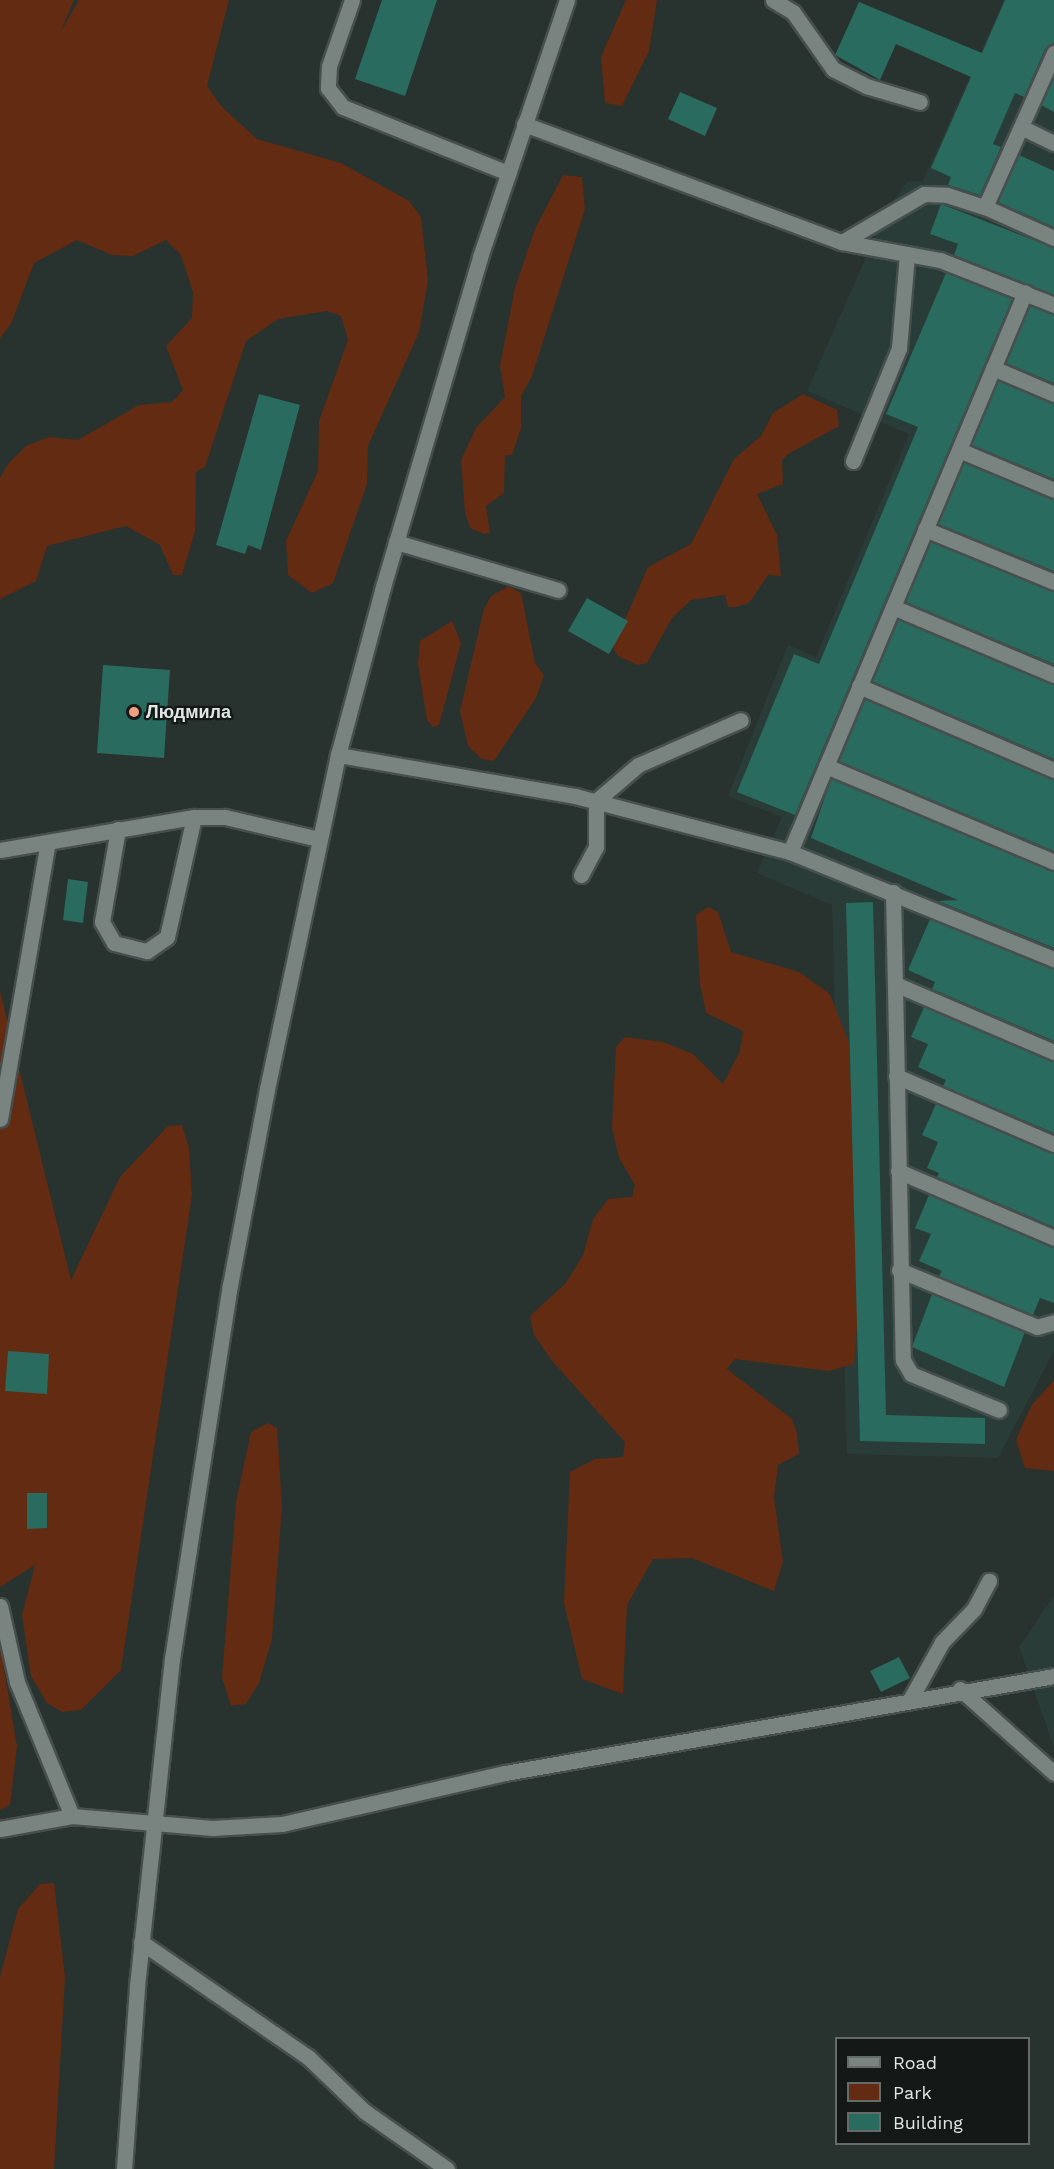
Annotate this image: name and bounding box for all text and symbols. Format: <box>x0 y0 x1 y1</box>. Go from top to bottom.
place label: Людмила <box>146 701 231 723</box>
marker: Людмила <box>127 705 141 719</box>
legend <box>835 2037 1030 2145</box>
text: Road <box>893 2052 937 2073</box>
text: Park <box>893 2082 932 2103</box>
text: Building <box>893 2112 963 2133</box>

